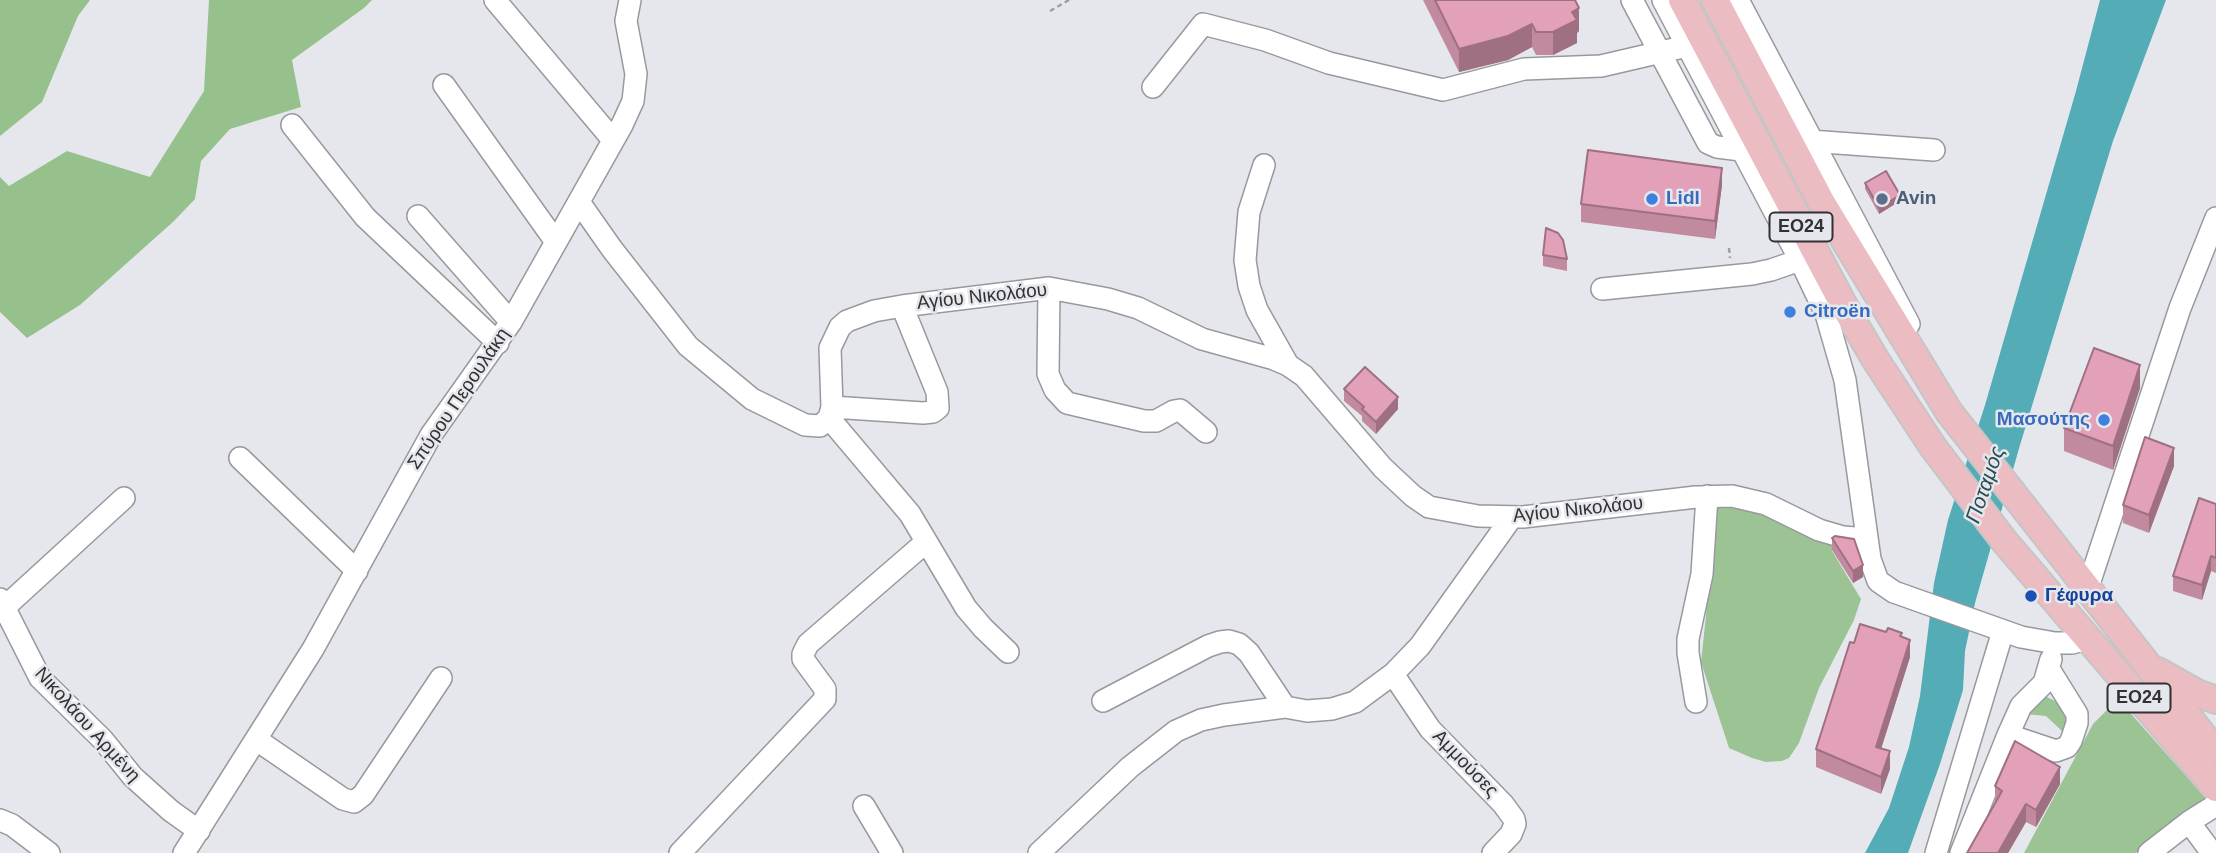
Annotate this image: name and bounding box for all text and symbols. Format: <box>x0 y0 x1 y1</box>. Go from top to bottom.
place label: Lidl <box>1666 188 1700 210</box>
place label: Avin <box>1896 188 1936 210</box>
marker: Lidl <box>1644 191 1660 207</box>
marker: Avin <box>1874 191 1890 207</box>
road number: ΕΟ24 <box>1770 212 1832 242</box>
street label: Αγίου Νικολάου <box>916 279 1048 315</box>
place label: Citroën <box>1804 301 1870 323</box>
marker: Citroën <box>1782 304 1798 320</box>
street label: Σπύρου Περουλάκη <box>403 324 515 474</box>
place label: Μασούτης <box>1997 409 2090 431</box>
marker: Μασούτης <box>2096 412 2112 428</box>
water label: Ποταμός <box>1961 443 2011 527</box>
street label: Αγίου Νικολάου <box>1512 492 1644 528</box>
place label: Γέφυρα <box>2045 585 2113 607</box>
marker: Γέφυρα <box>2023 588 2039 604</box>
street label: Νικολάου Αρμένη <box>29 663 145 787</box>
road number: ΕΟ24 <box>2108 684 2170 712</box>
street label: Αμμούσες <box>1427 726 1503 802</box>

